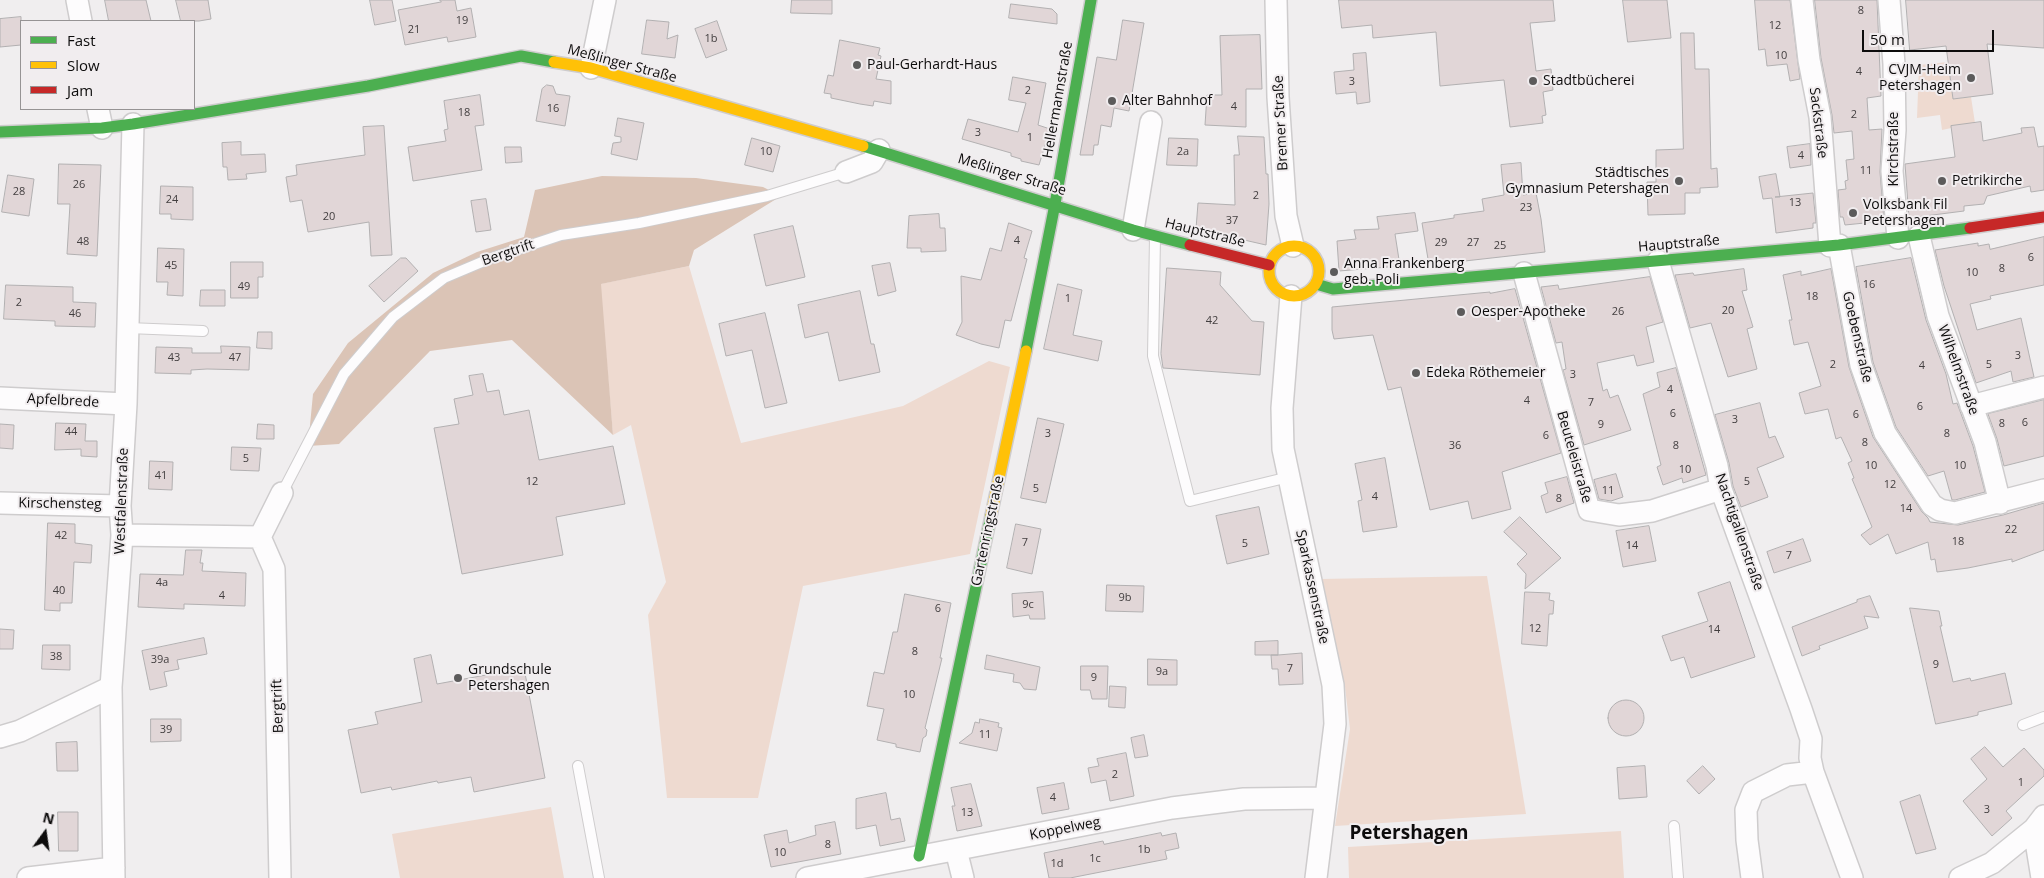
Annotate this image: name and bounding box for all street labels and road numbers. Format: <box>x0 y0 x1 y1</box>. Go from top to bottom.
street label: Hellermannstraße <box>1039 40 1077 160</box>
street label: Meßlinger Straße <box>566 41 678 87</box>
street label: Bremer Straße <box>1270 75 1292 171</box>
street label: Sackstraße <box>1805 87 1831 159</box>
street label: Kirchstraße <box>1886 112 1902 186</box>
street label: Meßlinger Straße <box>956 151 1068 199</box>
street label: Hauptstraße <box>1163 215 1247 251</box>
street label: Hauptstraße <box>1637 232 1721 256</box>
street label: Bergtrift <box>480 236 536 270</box>
street label: Goebenstraße <box>1838 290 1876 384</box>
street label: Wilhelmstraße <box>1934 323 1982 417</box>
street label: Apfelbrede <box>27 391 99 411</box>
street label: Beuteleistraße <box>1553 409 1595 505</box>
street label: Westfalenstraße <box>112 447 132 555</box>
street label: Nachtigallenstraße <box>1711 471 1767 593</box>
street label: Gartenringstraße <box>968 474 1008 588</box>
street label: Kirschensteg <box>18 495 102 513</box>
street label: Sparkassenstraße <box>1292 528 1332 646</box>
street label: Bergtrift <box>269 679 287 733</box>
street label: Koppelweg <box>1028 814 1102 844</box>

